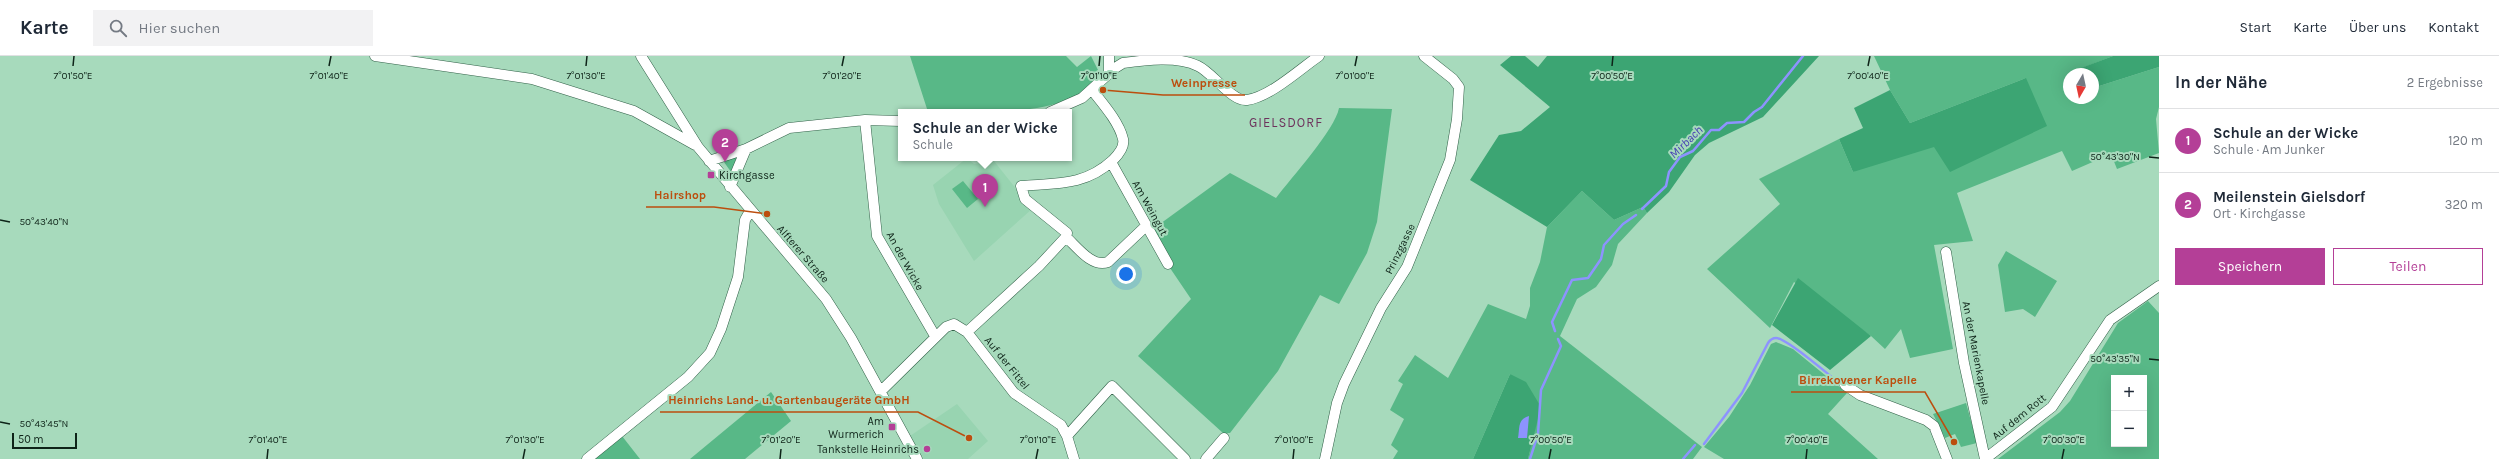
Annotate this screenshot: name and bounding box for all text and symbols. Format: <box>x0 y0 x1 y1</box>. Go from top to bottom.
search box <box>93 10 373 46</box>
text: Karte <box>20 17 69 39</box>
icon: search <box>107 17 129 39</box>
text: Hier suchen <box>139 19 220 37</box>
text: Start <box>2239 19 2271 36</box>
text: Karte <box>2293 19 2327 36</box>
text: Über uns <box>2349 19 2406 36</box>
text: Kontakt <box>2428 19 2479 36</box>
north arrow <box>2063 68 2099 104</box>
text: 7°01'50"E <box>54 70 92 82</box>
text: 7°01'40"E <box>310 70 348 82</box>
text: 7°01'30"E <box>566 70 606 82</box>
text: 7°01'20"E <box>822 70 862 82</box>
text: 7°01'10"E <box>1081 70 1117 82</box>
text: 7°01'00"E <box>1335 70 1375 82</box>
text: 7°00'50"E <box>1591 70 1633 82</box>
text: 7°00'40"E <box>1847 70 1889 82</box>
callout: Weinpresse <box>1163 71 1245 95</box>
text: In der Nähe <box>2175 72 2267 92</box>
text: 2 Ergebnisse <box>2407 75 2483 90</box>
text: Weinpresse <box>1171 76 1237 90</box>
popup <box>898 109 1072 161</box>
district label: GIELSDORF <box>1249 115 1323 130</box>
text: Schule an der Wicke <box>912 119 1058 137</box>
water label: Mirbach <box>1666 123 1706 161</box>
text: Schule an der Wicke <box>2213 124 2358 142</box>
pin: 2 <box>712 129 738 162</box>
text: 1 <box>2186 133 2190 148</box>
text: 120 m <box>2448 133 2483 148</box>
text: Schule <box>912 137 953 152</box>
text: Schule · Am Junker <box>2213 142 2324 157</box>
text: 50°43'30"N <box>2090 151 2140 163</box>
place label: Kirchgasse <box>719 169 775 182</box>
marker: Kirchgasse <box>706 170 716 180</box>
pin: 1 <box>972 174 998 207</box>
street label: Am Weingut <box>1129 178 1171 238</box>
callout: Hairshop <box>646 183 714 207</box>
text: Hairshop <box>654 188 706 202</box>
text: Meilenstein Gielsdorf <box>2213 188 2365 206</box>
text: 2 <box>2184 197 2192 212</box>
text: 320 m <box>2445 197 2483 212</box>
text: Ort · Kirchgasse <box>2213 206 2305 221</box>
text: 50°43'40"N <box>19 216 69 228</box>
street label: Prinzgasse <box>1382 221 1418 276</box>
street label: Alfterer Straße <box>774 222 832 286</box>
street label: An der Wicke <box>884 229 927 293</box>
button: Speichern <box>2175 248 2325 285</box>
button: Teilen <box>2333 248 2483 285</box>
your location <box>1116 264 1136 284</box>
street label: An der Marienkapelle <box>1960 300 1993 406</box>
street label: Auf der Fittel <box>982 334 1032 392</box>
text: 50°43'35"N <box>2090 353 2140 365</box>
callout: Birrekovener Kapelle <box>1791 368 1925 392</box>
text: Birrekovener Kapelle <box>1799 373 1917 387</box>
map controls <box>2111 375 2147 447</box>
button: + <box>2111 375 2147 411</box>
callout: Heinrichs Land- u. Gartenbaugeräte GmbH <box>660 388 918 412</box>
street label: Auf dem Rott <box>1989 391 2049 443</box>
text: Heinrichs Land- u. Gartenbaugeräte GmbH <box>668 393 910 407</box>
button: − <box>2111 411 2147 447</box>
place label: Am Wurmerich <box>828 415 884 441</box>
text: 50°43'45"N <box>20 418 68 430</box>
marker: Am Wurmerich <box>887 422 897 432</box>
scale bar <box>12 431 77 450</box>
text: 50 m <box>18 433 44 446</box>
text: 7°01'40"E <box>249 434 287 446</box>
text: 7°01'30"E <box>505 434 545 446</box>
text: 7°01'20"E <box>761 434 801 446</box>
text: 7°01'10"E <box>1020 434 1056 446</box>
text: 7°01'00"E <box>1274 434 1314 446</box>
text: 7°00'50"E <box>1530 434 1572 446</box>
text: 7°00'40"E <box>1786 434 1828 446</box>
text: 7°00'30"E <box>2043 434 2085 446</box>
place label: Tankstelle Heinrichs <box>817 443 919 456</box>
marker: Tankstelle Heinrichs <box>922 444 932 454</box>

